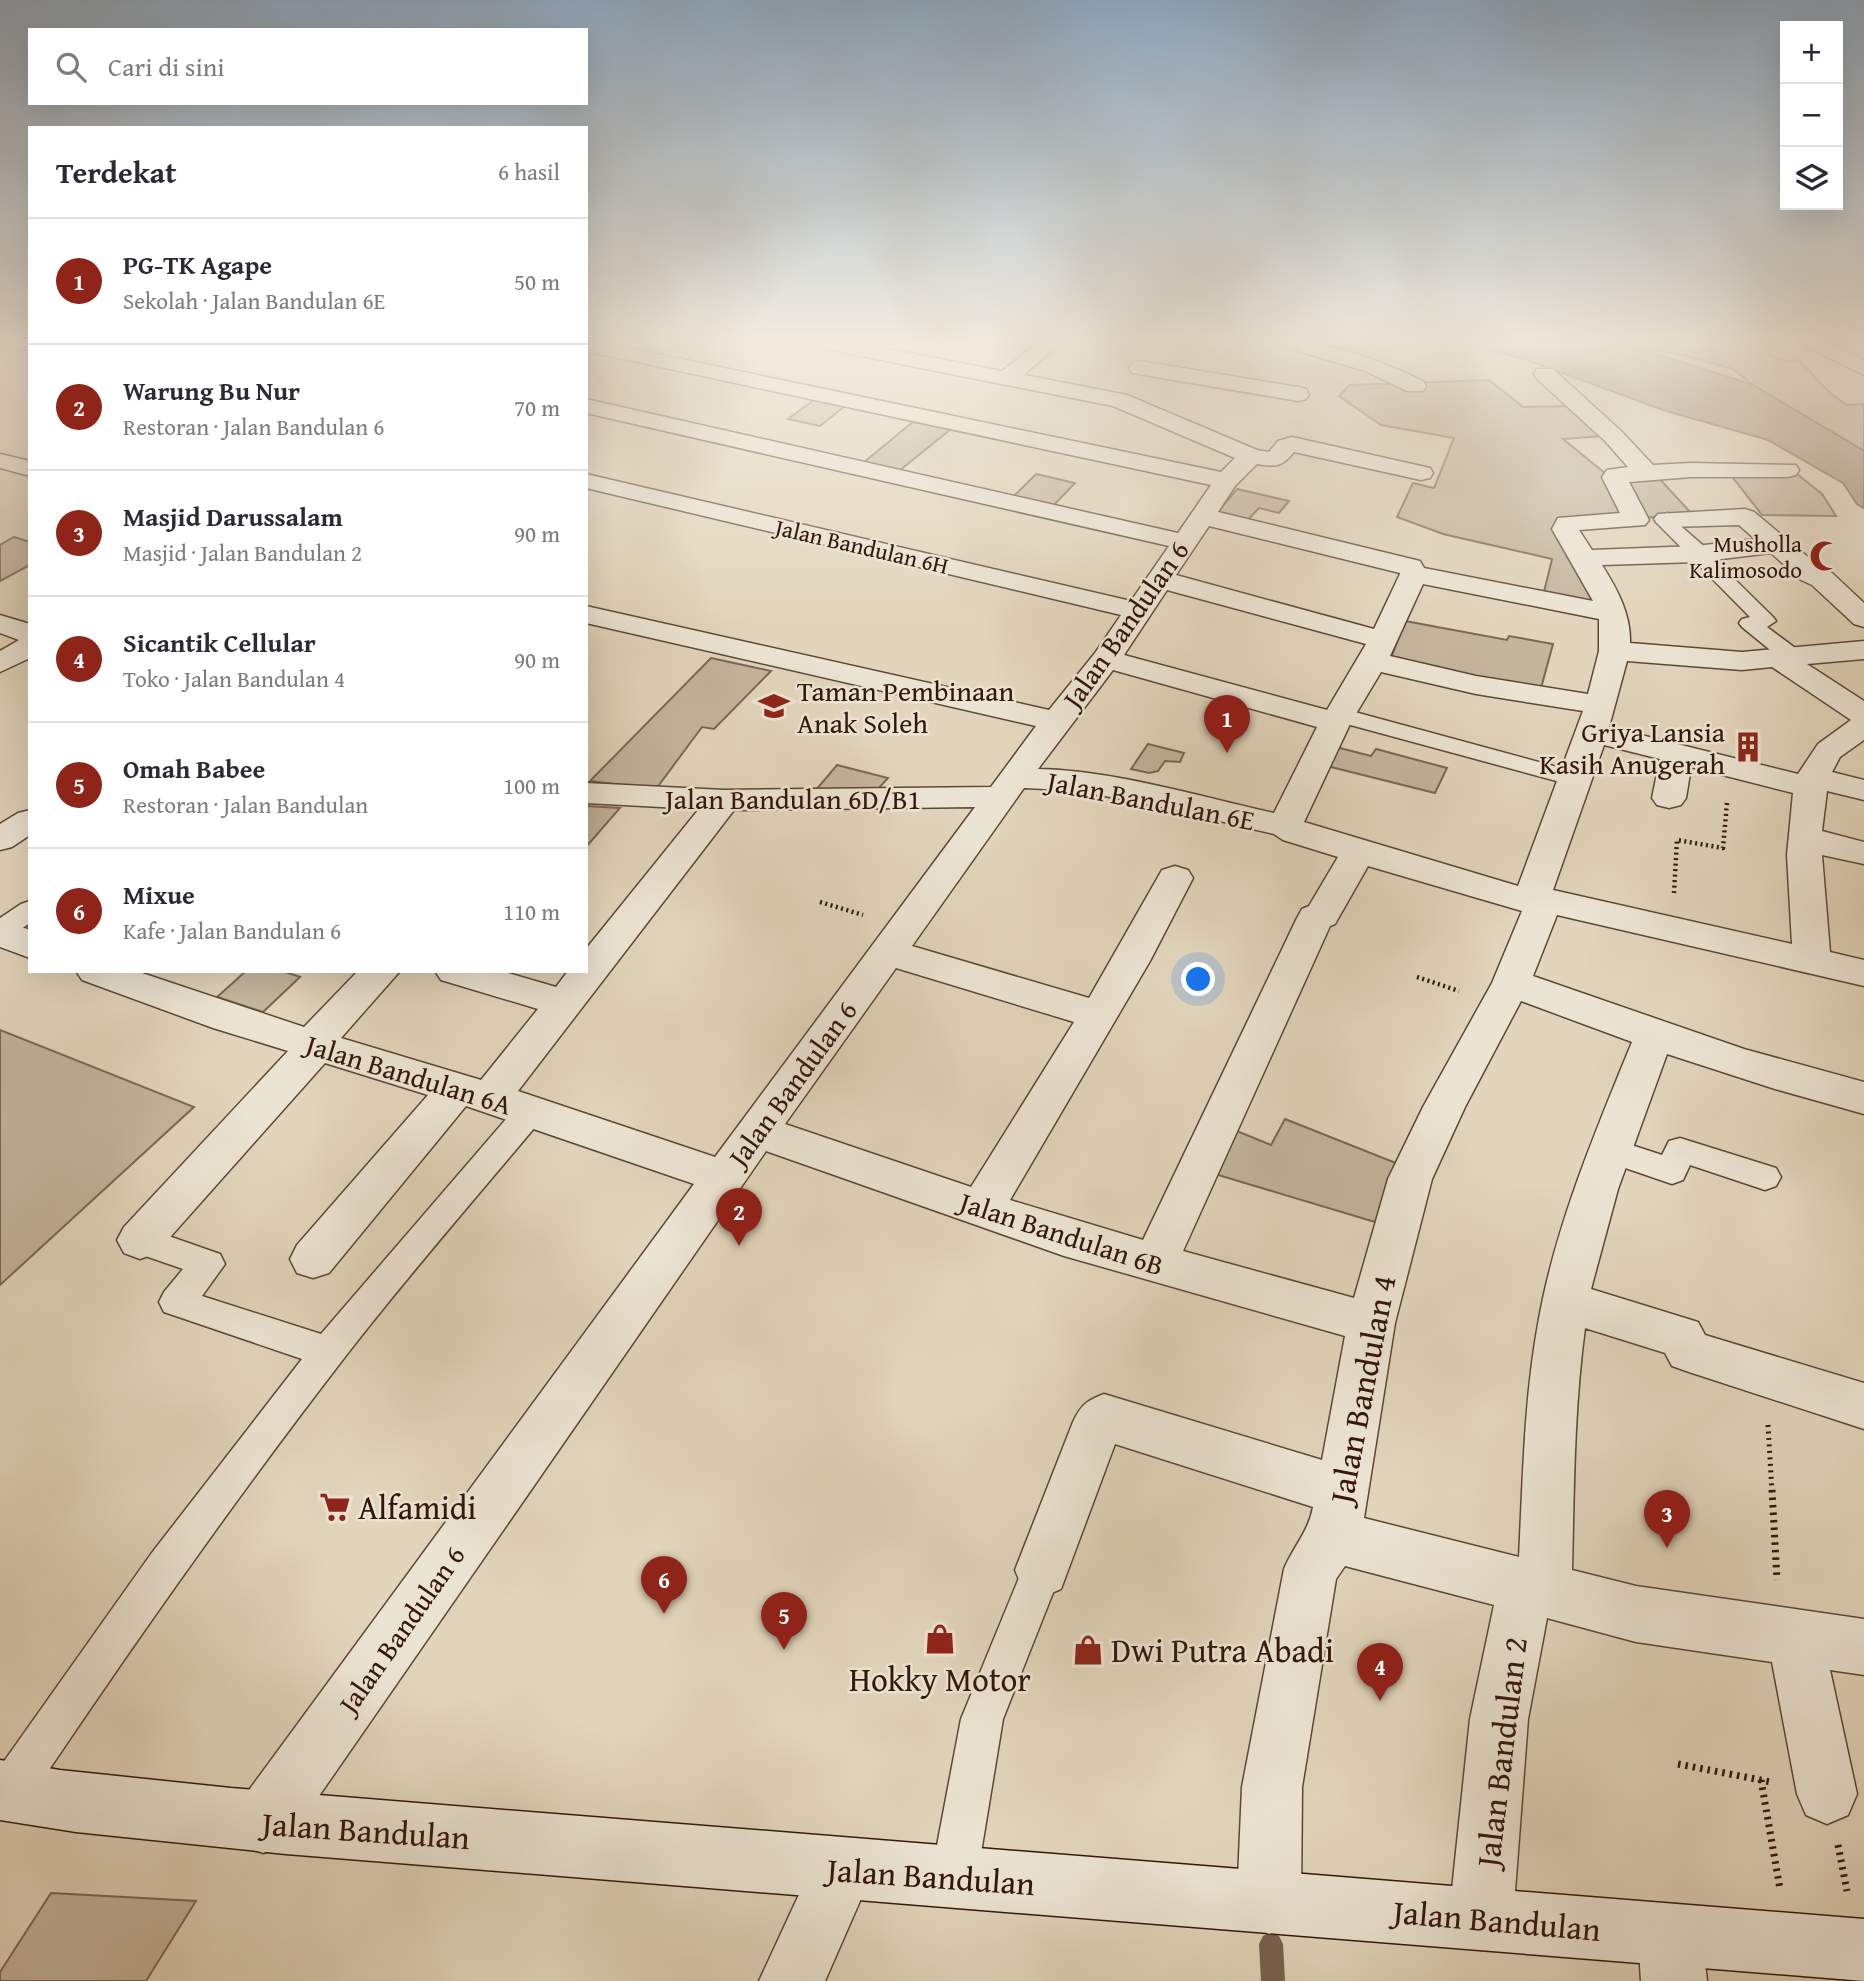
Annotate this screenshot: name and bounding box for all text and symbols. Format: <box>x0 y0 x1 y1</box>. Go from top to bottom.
map controls <box>1780 21 1843 210</box>
button: + <box>1780 21 1843 84</box>
search box <box>28 28 588 105</box>
text: Cari di sini <box>108 47 225 86</box>
icon: search <box>52 48 90 86</box>
button: − <box>1780 84 1843 147</box>
button: layers <box>1780 147 1843 210</box>
text: Terdekat <box>56 150 176 194</box>
text: 6 hasil <box>498 155 560 188</box>
text: PG-TK Agape <box>123 245 272 284</box>
text: 1 <box>73 265 85 298</box>
text: 50 m <box>514 265 560 298</box>
text: Sekolah · Jalan Bandulan 6E <box>123 284 385 317</box>
text: Warung Bu Nur <box>123 371 300 410</box>
text: 2 <box>73 391 85 424</box>
text: 70 m <box>514 391 560 424</box>
text: Restoran · Jalan Bandulan 6 <box>123 410 384 443</box>
text: Masjid Darussalam <box>123 497 343 536</box>
street label: Jalan Bandulan 6H <box>769 509 952 582</box>
text: 3 <box>73 517 85 550</box>
text: 90 m <box>514 517 560 550</box>
place label: Musholla Kalimosodo <box>1689 527 1802 586</box>
street label: Jalan Bandulan 6 <box>1050 532 1198 719</box>
text: Masjid · Jalan Bandulan 2 <box>123 536 362 569</box>
mosque icon: Musholla Kalimosodo <box>1808 539 1842 573</box>
text: Sicantik Cellular <box>123 623 316 662</box>
text: 4 <box>73 643 85 676</box>
text: 90 m <box>514 643 560 676</box>
text: Toko · Jalan Bandulan 4 <box>123 662 345 695</box>
place label: Taman Pembinaan Anak Soleh <box>797 670 1014 743</box>
school or university icon: Taman Pembinaan Anak Soleh <box>757 689 791 723</box>
pin: 1 <box>1204 695 1250 753</box>
place label: Griya Lansia Kasih Anugerah <box>1539 711 1726 784</box>
building icon: Griya Lansia Kasih Anugerah <box>1731 730 1765 764</box>
text: Omah Babee <box>123 749 265 788</box>
street label: Jalan Bandulan 6E <box>1041 759 1258 840</box>
text: 5 <box>73 769 85 802</box>
text: 100 m <box>503 769 560 802</box>
street label: Jalan Bandulan 6D/B1 <box>662 778 921 819</box>
text: Restoran · Jalan Bandulan <box>123 788 368 821</box>
text: Mixue <box>123 875 195 914</box>
text: 6 <box>73 895 85 928</box>
text: 110 m <box>503 895 560 928</box>
text: Kafe · Jalan Bandulan 6 <box>123 914 341 947</box>
your location <box>1181 962 1215 996</box>
street label: Jalan Bandulan 6 <box>716 991 866 1177</box>
street label: Jalan Bandulan 6A <box>298 1022 517 1125</box>
street label: Jalan Bandulan 6B <box>952 1180 1169 1285</box>
pin: 2 <box>716 1188 762 1246</box>
street label: Jalan Bandulan 4 <box>1316 1271 1408 1511</box>
place label: Alfamidi <box>358 1483 477 1531</box>
supermarket icon: Alfamidi <box>318 1490 352 1524</box>
pin: 3 <box>1644 1490 1690 1548</box>
street label: Jalan Bandulan 6 <box>326 1537 474 1724</box>
pin: 6 <box>641 1556 687 1614</box>
pin: 5 <box>761 1592 807 1650</box>
shop icon: Hokky Motor <box>923 1622 957 1656</box>
place label: Dwi Putra Abadi <box>1111 1626 1334 1674</box>
shop icon: Dwi Putra Abadi <box>1071 1633 1105 1667</box>
street label: Jalan Bandulan 2 <box>1463 1634 1539 1874</box>
pin: 4 <box>1357 1643 1403 1701</box>
place label: Hokky Motor <box>849 1655 1031 1703</box>
street label: Jalan Bandulan <box>256 1799 472 1861</box>
street label: Jalan Bandulan <box>821 1845 1037 1907</box>
street label: Jalan Bandulan <box>1387 1887 1603 1953</box>

